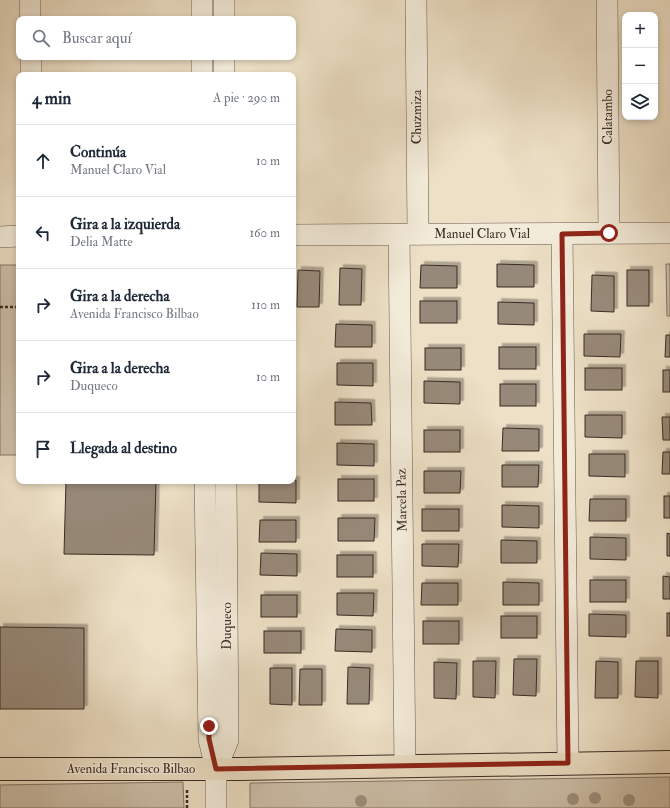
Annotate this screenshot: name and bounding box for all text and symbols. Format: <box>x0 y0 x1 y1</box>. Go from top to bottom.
map controls <box>622 12 658 120</box>
button: + <box>622 12 658 48</box>
search box <box>16 16 296 60</box>
icon: search <box>30 27 52 49</box>
text: Buscar aquí <box>62 29 131 48</box>
button: − <box>622 48 658 84</box>
button: layers <box>622 84 658 120</box>
text: 4 min <box>32 88 71 109</box>
street label: Chuzmiza <box>409 89 425 144</box>
street label: Calatambo <box>600 89 616 145</box>
text: A pie · 290 m <box>213 90 280 106</box>
text: Continúa <box>70 143 126 162</box>
icon: ahead <box>32 150 54 172</box>
text: 10 m <box>256 153 280 169</box>
text: Manuel Claro Vial <box>70 162 166 178</box>
text: Gira a la izquierda <box>70 215 180 234</box>
icon: left <box>32 222 54 244</box>
route start <box>600 224 618 242</box>
text: 160 m <box>249 225 280 241</box>
street label: Manuel Claro Vial <box>434 226 531 242</box>
text: Delia Matte <box>70 234 133 250</box>
text: Gira a la derecha <box>70 287 170 306</box>
icon: right <box>32 294 54 316</box>
text: 110 m <box>251 297 280 313</box>
text: Avenida Francisco Bilbao <box>70 306 199 322</box>
text: Gira a la derecha <box>70 359 170 378</box>
icon: right <box>32 366 54 388</box>
text: 10 m <box>256 369 280 385</box>
text: Duqueco <box>70 378 118 394</box>
icon: arrive <box>32 438 54 460</box>
text: Llegada al destino <box>70 439 177 458</box>
street label: Marcela Paz <box>393 467 411 532</box>
street label: Duqueco <box>219 602 235 650</box>
route end <box>200 717 218 735</box>
street label: Avenida Francisco Bilbao <box>66 761 195 777</box>

